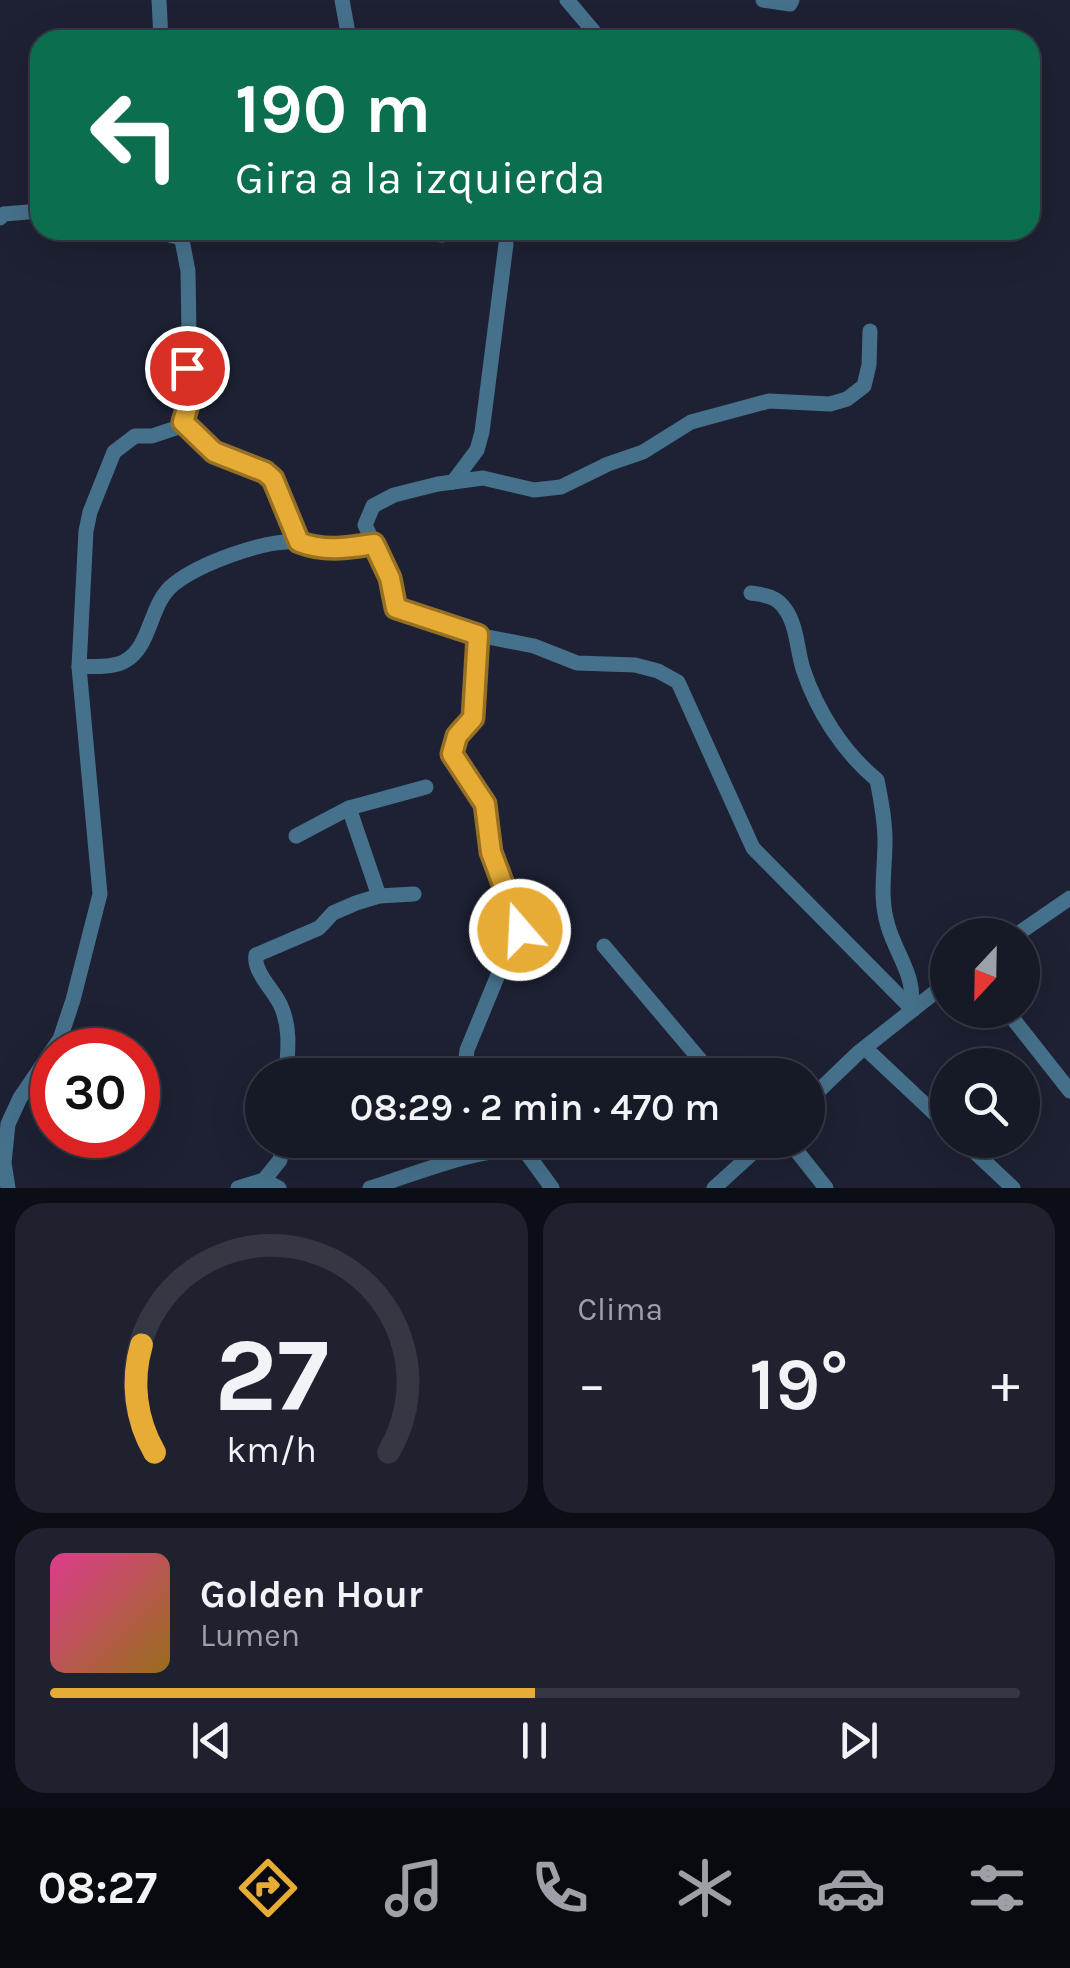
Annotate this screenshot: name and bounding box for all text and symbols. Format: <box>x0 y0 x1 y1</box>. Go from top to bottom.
text: 190 m <box>235 68 431 150</box>
icon: left <box>70 70 200 200</box>
text: Gira a la izquierda <box>235 152 605 204</box>
pin <box>145 326 230 411</box>
icon: arrive <box>160 341 215 396</box>
position arrow <box>468 878 572 982</box>
north arrow <box>930 918 1040 1028</box>
map controls <box>930 918 1040 1158</box>
speed limit sign: 30 <box>30 1028 160 1158</box>
button: search <box>930 1048 1040 1158</box>
text: 08:29 · 2 min · 470 m <box>350 1085 720 1130</box>
text: Clima <box>578 1291 663 1328</box>
text: 27 <box>214 1315 329 1436</box>
text: 19° <box>749 1340 848 1428</box>
text: − <box>578 1352 606 1416</box>
text: + <box>991 1352 1020 1416</box>
text: km/h <box>226 1429 317 1471</box>
text: Golden Hour <box>200 1572 423 1617</box>
text: Lumen <box>200 1617 300 1654</box>
icon: previous <box>184 1713 239 1768</box>
icon: pause <box>507 1713 562 1768</box>
icon: next <box>831 1713 886 1768</box>
icon: directions <box>233 1853 303 1923</box>
icon: music <box>379 1853 449 1923</box>
icon: phone <box>525 1853 595 1923</box>
icon: climate <box>670 1853 740 1923</box>
icon: car <box>816 1853 886 1923</box>
icon: filters <box>962 1853 1032 1923</box>
text: 08:27 <box>38 1862 157 1914</box>

